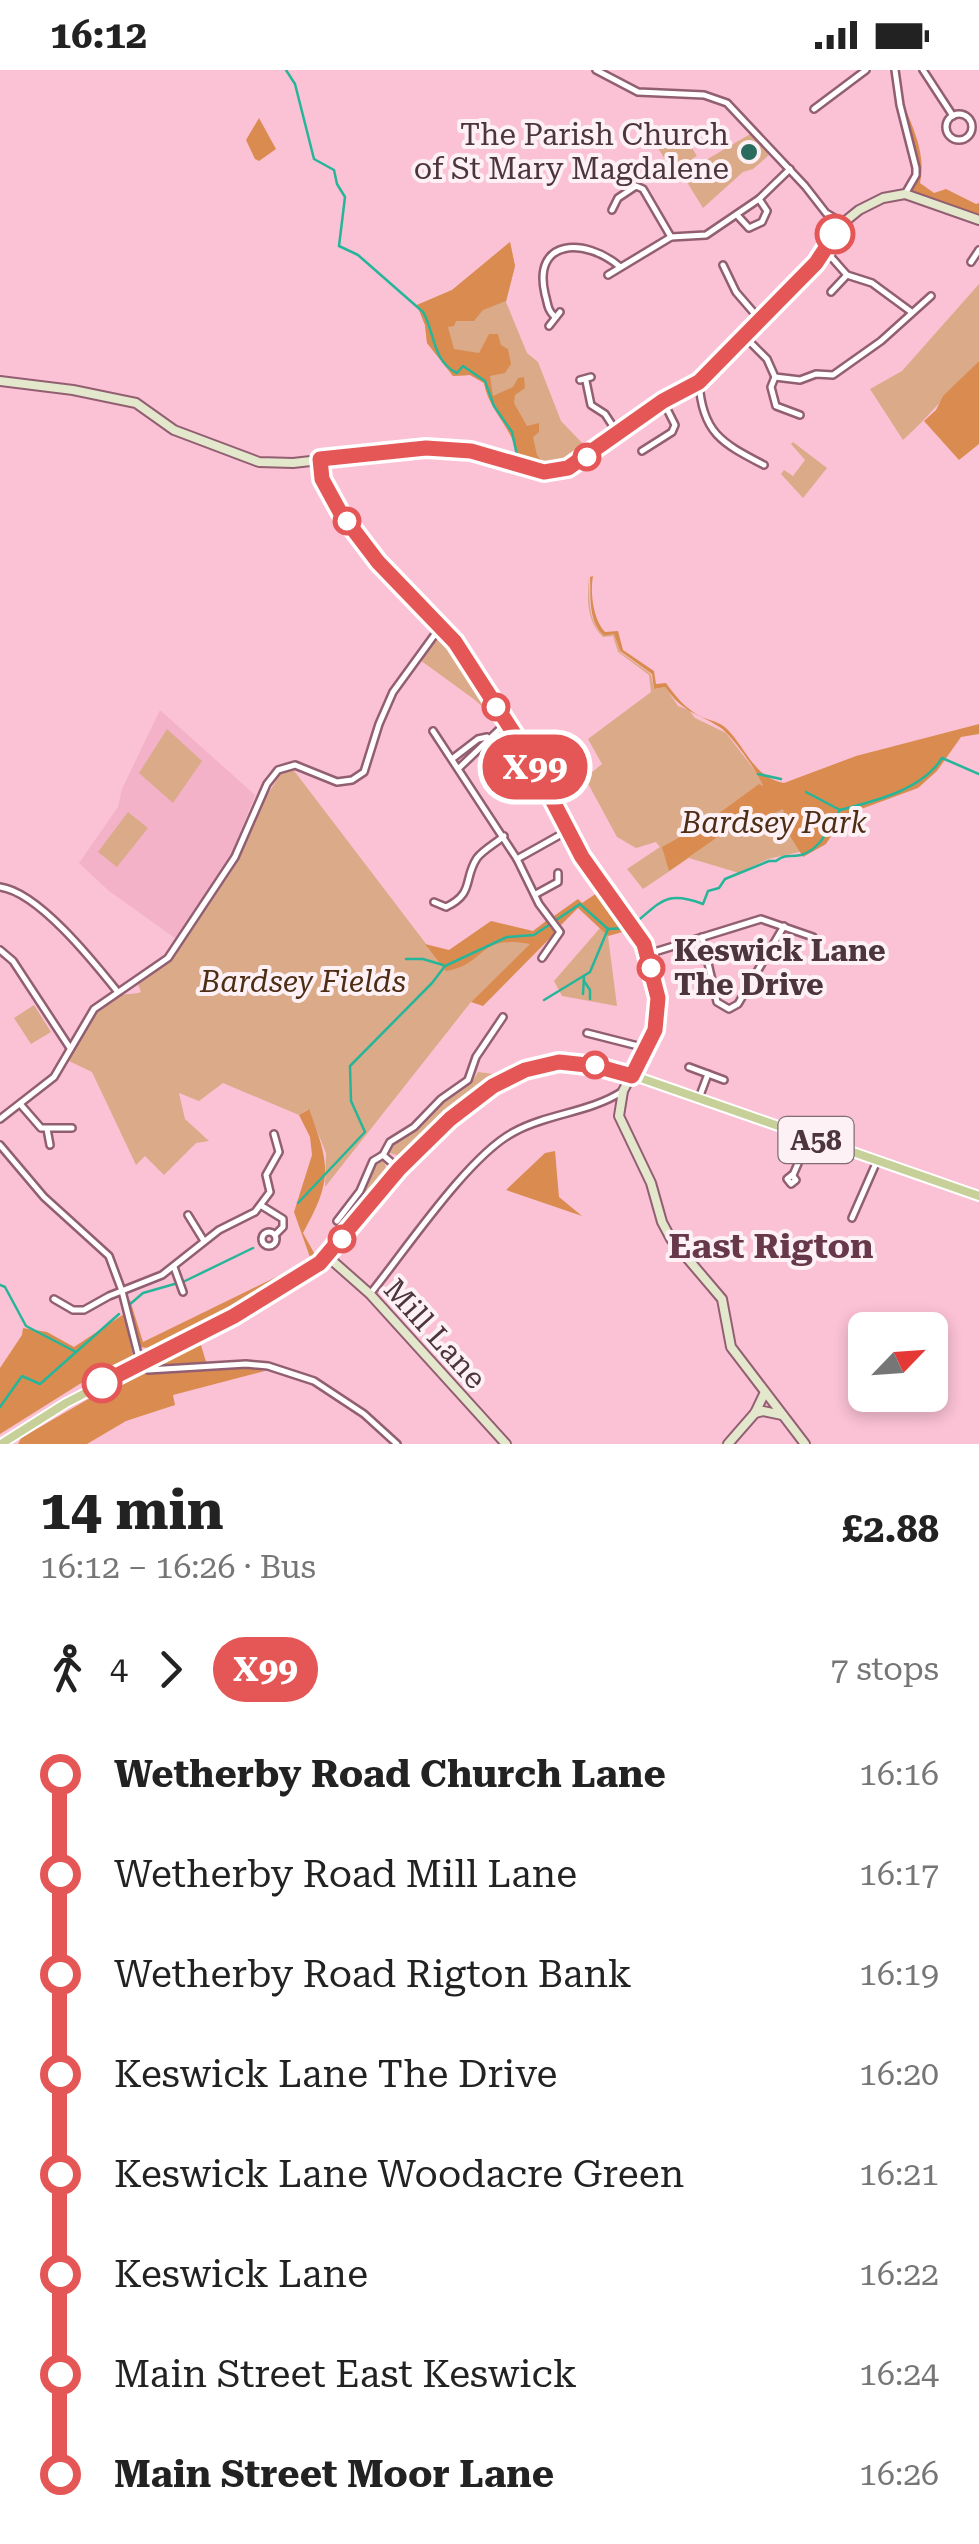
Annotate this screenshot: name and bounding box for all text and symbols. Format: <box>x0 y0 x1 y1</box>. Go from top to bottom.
text: 16:12 <box>50 13 147 57</box>
place label: The Parish Church of St Mary Magdalene <box>414 117 729 186</box>
marker: The Parish Church of St Mary Magdalene <box>738 141 760 163</box>
unlabelled marker <box>816 215 854 253</box>
unlabelled marker <box>574 444 600 470</box>
unlabelled marker <box>334 508 360 534</box>
unlabelled marker <box>483 694 509 720</box>
line badge: X99 <box>478 734 592 800</box>
text: X99 <box>503 747 567 788</box>
park label: Bardsey Park <box>680 805 868 840</box>
place label: Keswick Lane The Drive <box>674 933 886 1002</box>
marker: Keswick Lane The Drive <box>638 955 664 981</box>
park label: Bardsey Fields <box>199 964 406 999</box>
unlabelled marker <box>582 1052 608 1078</box>
road number: A58 <box>778 1117 854 1163</box>
unlabelled marker <box>329 1226 355 1252</box>
district label: East Rigton <box>669 1226 873 1267</box>
street label: Mill Lane <box>377 1272 494 1396</box>
north arrow <box>848 1312 948 1412</box>
map controls <box>848 1312 948 1412</box>
unlabelled marker <box>83 1364 121 1402</box>
text: 14 min <box>40 1478 224 1542</box>
text: £2.88 <box>842 1507 939 1551</box>
text: 16:12 – 16:26 · Bus <box>40 1548 316 1586</box>
icon: walk <box>40 1642 95 1697</box>
icon: forward <box>143 1642 198 1697</box>
text: X99 <box>233 1649 298 1690</box>
text: 4 <box>110 1650 128 1688</box>
text: 7 stops <box>830 1650 939 1688</box>
text: Wetherby Road Church Lane <box>114 1752 666 1796</box>
text: 16:16 <box>859 1755 939 1793</box>
text: Wetherby Road Mill Lane <box>114 1852 577 1896</box>
text: 16:17 <box>859 1855 939 1893</box>
text: Wetherby Road Rigton Bank <box>114 1952 632 1996</box>
text: 16:19 <box>859 1955 939 1993</box>
text: Keswick Lane The Drive <box>114 2052 557 2096</box>
text: 16:20 <box>859 2055 939 2093</box>
text: Keswick Lane Woodacre Green <box>114 2152 684 2196</box>
text: 16:21 <box>859 2155 939 2193</box>
text: Keswick Lane <box>114 2252 368 2296</box>
text: 16:22 <box>859 2255 939 2293</box>
text: Main Street East Keswick <box>114 2352 577 2396</box>
text: 16:24 <box>859 2355 939 2393</box>
text: Main Street Moor Lane <box>114 2452 554 2496</box>
text: 16:26 <box>859 2455 939 2493</box>

